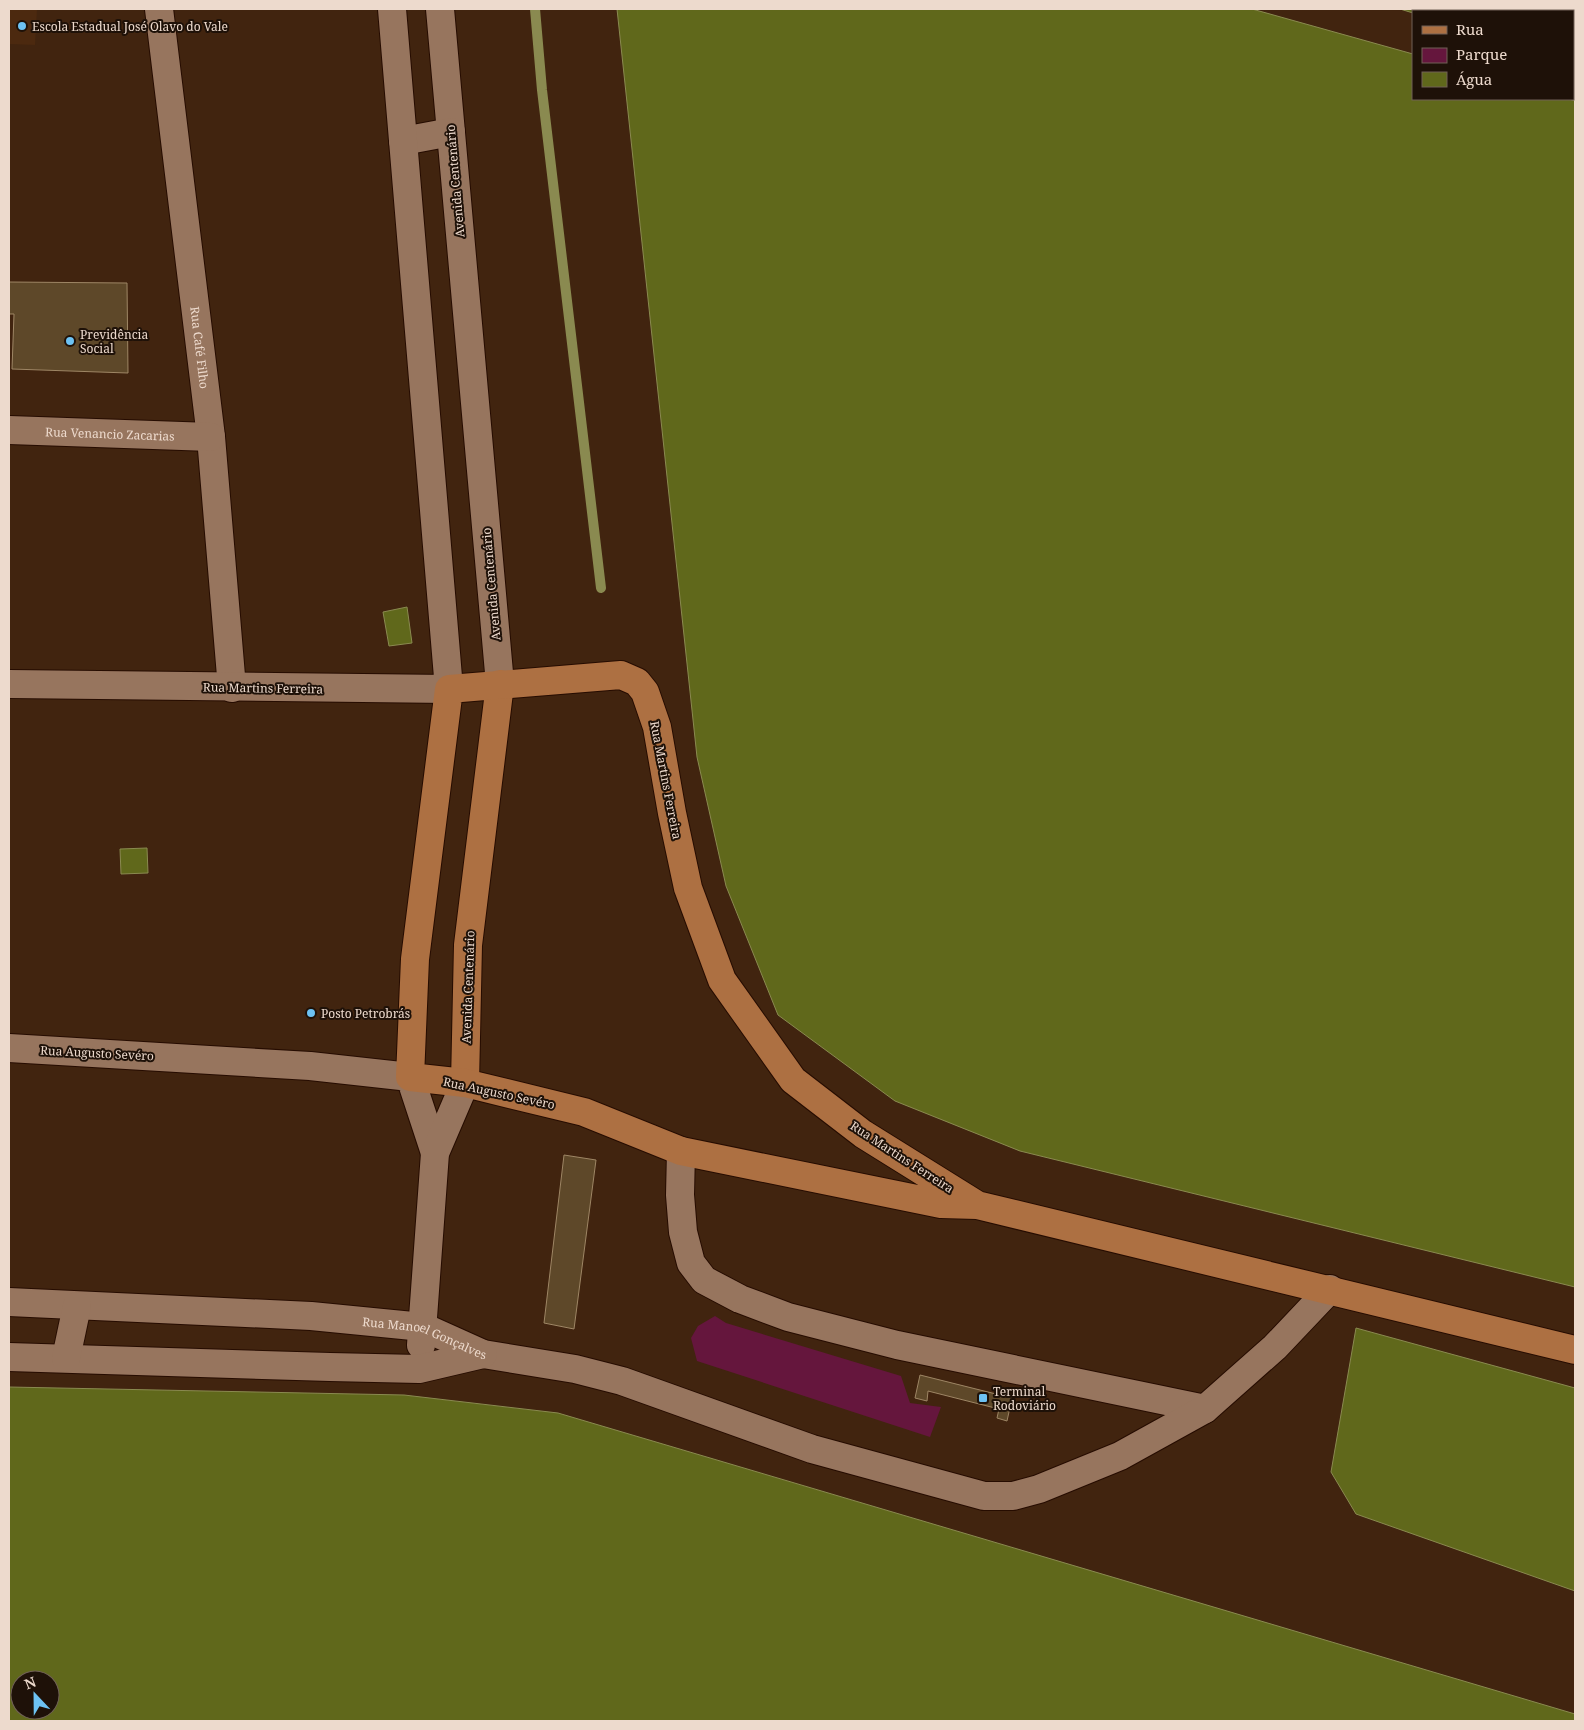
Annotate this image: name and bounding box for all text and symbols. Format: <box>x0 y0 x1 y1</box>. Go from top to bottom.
legend <box>1412 10 1574 100</box>
place label: Escola Estadual José Olavo do Vale <box>32 18 228 35</box>
text: Rua <box>1456 19 1484 39</box>
marker: Escola Estadual José Olavo do Vale <box>16 20 28 32</box>
text: Parque <box>1456 44 1507 64</box>
text: Água <box>1456 69 1492 89</box>
street label: Avenida Centenário <box>442 124 468 238</box>
street label: Rua Café Filho <box>187 305 214 390</box>
place label: Previdência Social <box>80 326 148 357</box>
marker: Previdência Social <box>64 335 76 347</box>
street label: Rua Venancio Zacarias <box>45 423 175 444</box>
street label: Avenida Centenário <box>478 527 504 641</box>
street label: Rua Martins Ferreira <box>203 678 323 698</box>
street label: Rua Martins Ferreira <box>646 719 686 841</box>
street label: Avenida Centenário <box>458 930 478 1044</box>
place label: Posto Petrobrás <box>321 1005 410 1022</box>
marker: Posto Petrobrás <box>305 1007 317 1019</box>
street label: Rua Augusto Sevéro <box>40 1042 154 1064</box>
street label: Rua Augusto Sevéro <box>442 1073 557 1113</box>
street label: Rua Martins Ferreira <box>847 1117 957 1197</box>
street label: Rua Manoel Gonçalves <box>362 1313 488 1363</box>
place label: Terminal Rodoviário <box>993 1383 1056 1414</box>
marker: Terminal Rodoviário <box>977 1392 989 1404</box>
north arrow <box>10 1670 60 1720</box>
text: N <box>21 1672 39 1693</box>

